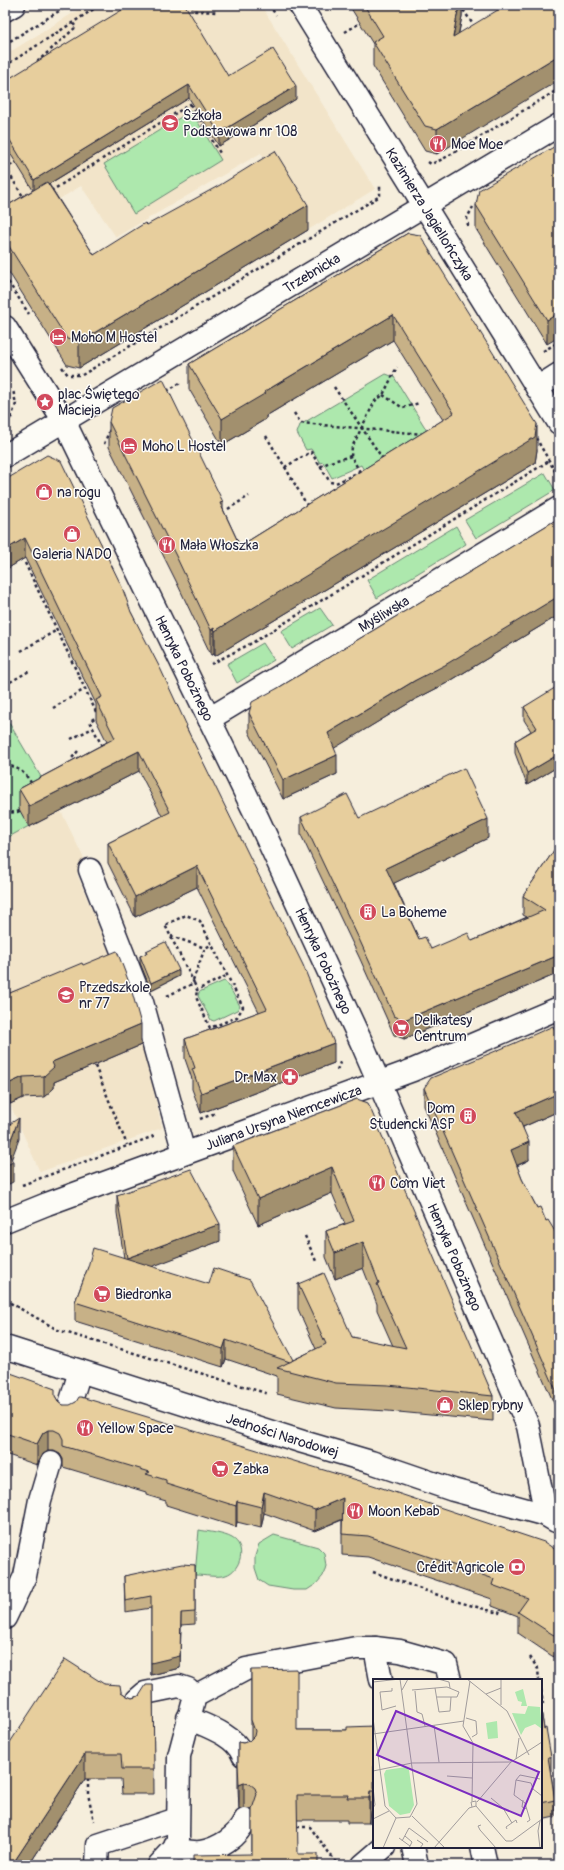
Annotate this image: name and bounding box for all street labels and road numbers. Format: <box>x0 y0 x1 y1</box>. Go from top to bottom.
street label: Kazimierza Jagiellończyka <box>382 145 477 284</box>
street label: Trzebnicka <box>280 250 343 297</box>
street label: Myśliwska <box>355 592 412 636</box>
street label: Henryka Pobożnego <box>151 613 217 725</box>
street label: Henryka Pobożnego <box>291 905 355 1017</box>
street label: Juliana Ursyna Niemcewicza <box>203 1082 364 1154</box>
street label: Henryka Pobożnego <box>423 1201 485 1314</box>
street label: Jedności Narodowej <box>224 1410 340 1461</box>

